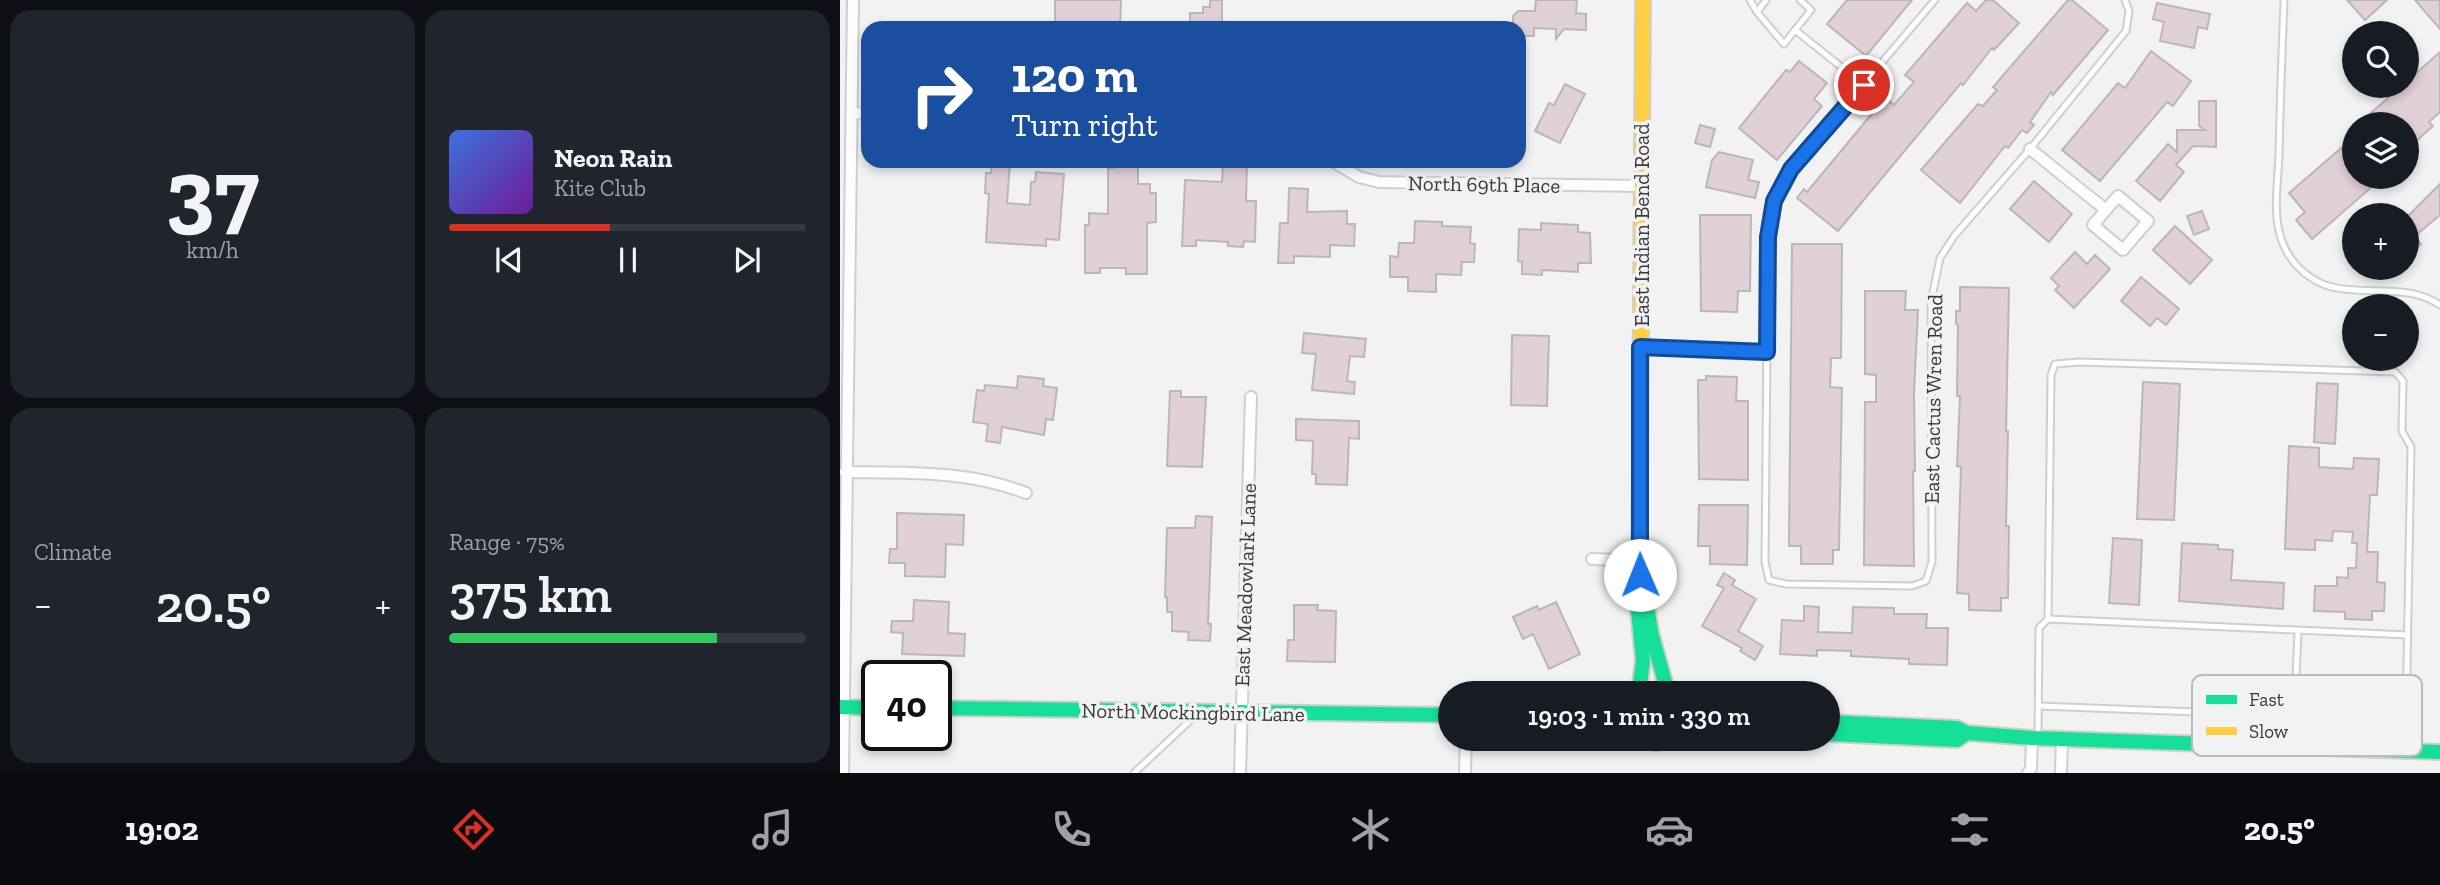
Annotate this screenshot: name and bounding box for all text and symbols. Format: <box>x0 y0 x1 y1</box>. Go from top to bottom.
map controls <box>2342 21 2419 371</box>
button: search <box>2342 21 2419 98</box>
text: 120 m <box>1011 46 1137 105</box>
icon: right <box>896 49 987 140</box>
pin <box>1834 55 1894 115</box>
icon: arrive <box>1845 66 1883 104</box>
text: Turn right <box>1011 106 1158 144</box>
button: layers <box>2342 112 2419 189</box>
street label: East Indian Bend Road <box>1629 123 1654 327</box>
text: 37 <box>166 136 259 245</box>
text: Neon Rain <box>554 142 672 174</box>
street label: North 69th Place <box>1408 170 1561 198</box>
text: Kite Club <box>554 174 646 202</box>
button: + <box>2342 203 2419 280</box>
text: km/h <box>186 236 239 264</box>
icon: previous <box>490 241 528 279</box>
icon: pause <box>609 241 647 279</box>
icon: next <box>728 241 766 279</box>
street label: East Cactus Wren Road <box>1919 293 1947 504</box>
button: − <box>2342 294 2419 371</box>
street label: East Meadowlark Lane <box>1229 483 1261 687</box>
text: Range · 75% <box>449 528 565 556</box>
text: Climate <box>34 538 112 566</box>
position arrow <box>1603 538 1677 612</box>
text: 375 km <box>449 563 612 625</box>
text: 20.5° <box>156 573 271 635</box>
text: − <box>34 582 52 628</box>
text: + <box>375 582 391 628</box>
speed limit sign: 40 <box>861 660 952 751</box>
legend <box>2192 675 2422 756</box>
text: Fast <box>2249 688 2284 711</box>
street label: North Mockingbird Lane <box>1081 698 1305 726</box>
text: 19:03 · 1 min · 330 m <box>1528 700 1750 732</box>
text: Slow <box>2249 720 2289 743</box>
icon: directions <box>449 805 498 854</box>
icon: music <box>748 805 797 854</box>
icon: phone <box>1047 805 1096 854</box>
icon: climate <box>1346 805 1395 854</box>
icon: car <box>1645 805 1694 854</box>
icon: filters <box>1945 805 1994 854</box>
text: 19:02 <box>125 810 199 848</box>
text: 20.5° <box>2244 810 2315 848</box>

